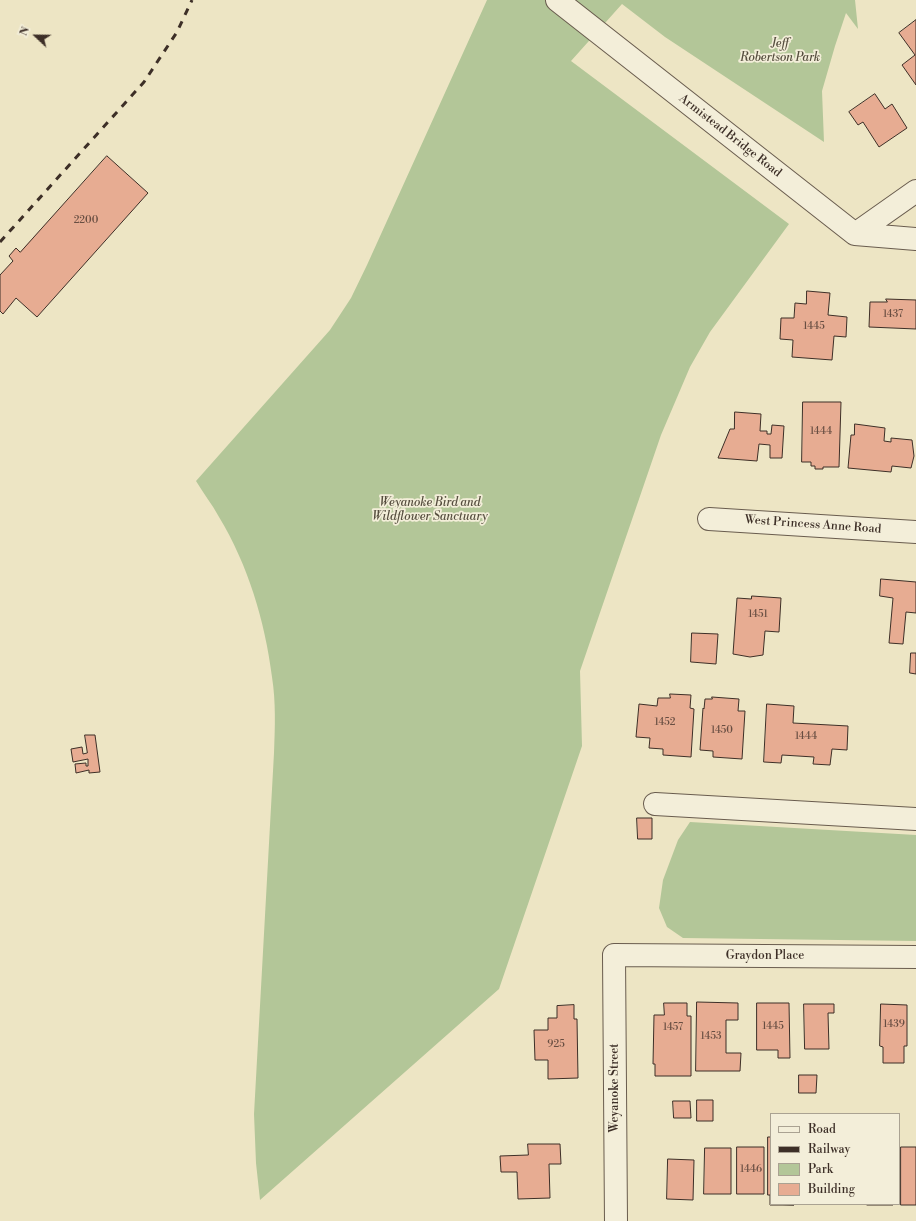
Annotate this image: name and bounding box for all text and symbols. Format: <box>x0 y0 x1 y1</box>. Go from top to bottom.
north arrow <box>16 16 56 56</box>
text: N <box>17 25 33 38</box>
park label: Jeff Robertson Park <box>740 37 820 65</box>
street label: Armistead Bridge Road <box>676 92 784 180</box>
house number: 2200 <box>74 215 98 227</box>
house number: 1437 <box>883 309 903 321</box>
house number: 1445 <box>803 321 825 333</box>
house number: 1444 <box>810 426 832 438</box>
park label: Weyanoke Bird and Wildflower Sanctuary <box>372 496 488 524</box>
street label: West Princess Anne Road <box>744 513 882 537</box>
house number: 1451 <box>748 609 768 621</box>
house number: 1452 <box>654 717 676 729</box>
house number: 1450 <box>711 725 733 737</box>
house number: 1444 <box>795 731 817 743</box>
street label: Graydon Place <box>726 949 804 963</box>
house number: 1439 <box>883 1019 905 1031</box>
house number: 1445 <box>762 1021 784 1033</box>
house number: 1457 <box>663 1022 683 1034</box>
house number: 1453 <box>701 1031 721 1043</box>
house number: 925 <box>547 1039 565 1051</box>
street label: Weyanoke Street <box>608 1043 622 1133</box>
legend <box>770 1113 900 1205</box>
text: Road <box>808 1122 836 1137</box>
text: Railway <box>808 1142 850 1157</box>
text: Park <box>808 1162 833 1177</box>
house number: 1446 <box>740 1164 762 1176</box>
text: Building <box>808 1182 855 1197</box>

